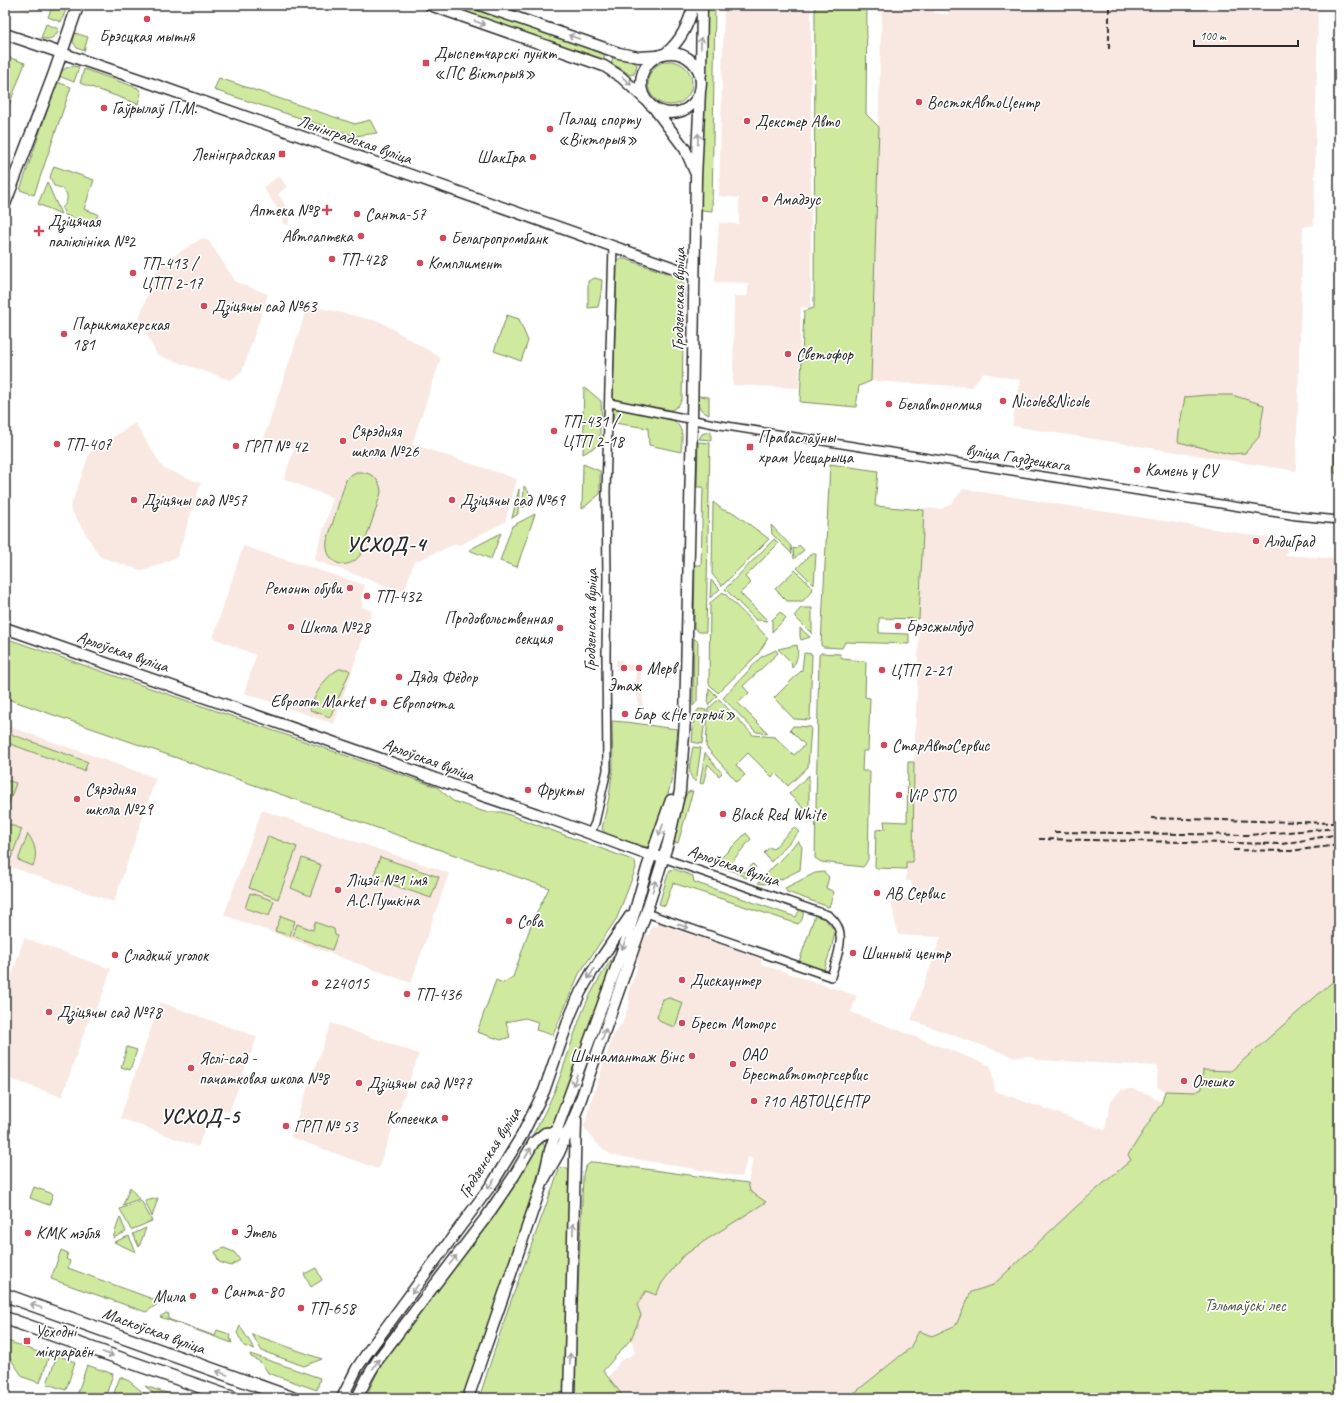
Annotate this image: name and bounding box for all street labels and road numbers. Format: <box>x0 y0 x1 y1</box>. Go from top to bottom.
street label: Ленінградская вуліца <box>295 110 416 169</box>
street label: Гродзенская вуліца <box>667 246 690 350</box>
street label: вуліца Газдзецкага <box>964 439 1073 477</box>
street label: Гродзенская вуліца <box>579 567 602 671</box>
street label: Арлоўская вуліца <box>74 626 173 677</box>
street label: Арлоўская вуліца <box>380 733 479 786</box>
street label: Арлоўская вуліца <box>685 840 784 891</box>
street label: Гродзенская вуліца <box>453 1102 526 1201</box>
street label: Маскоўская вуліца <box>100 1302 210 1359</box>

